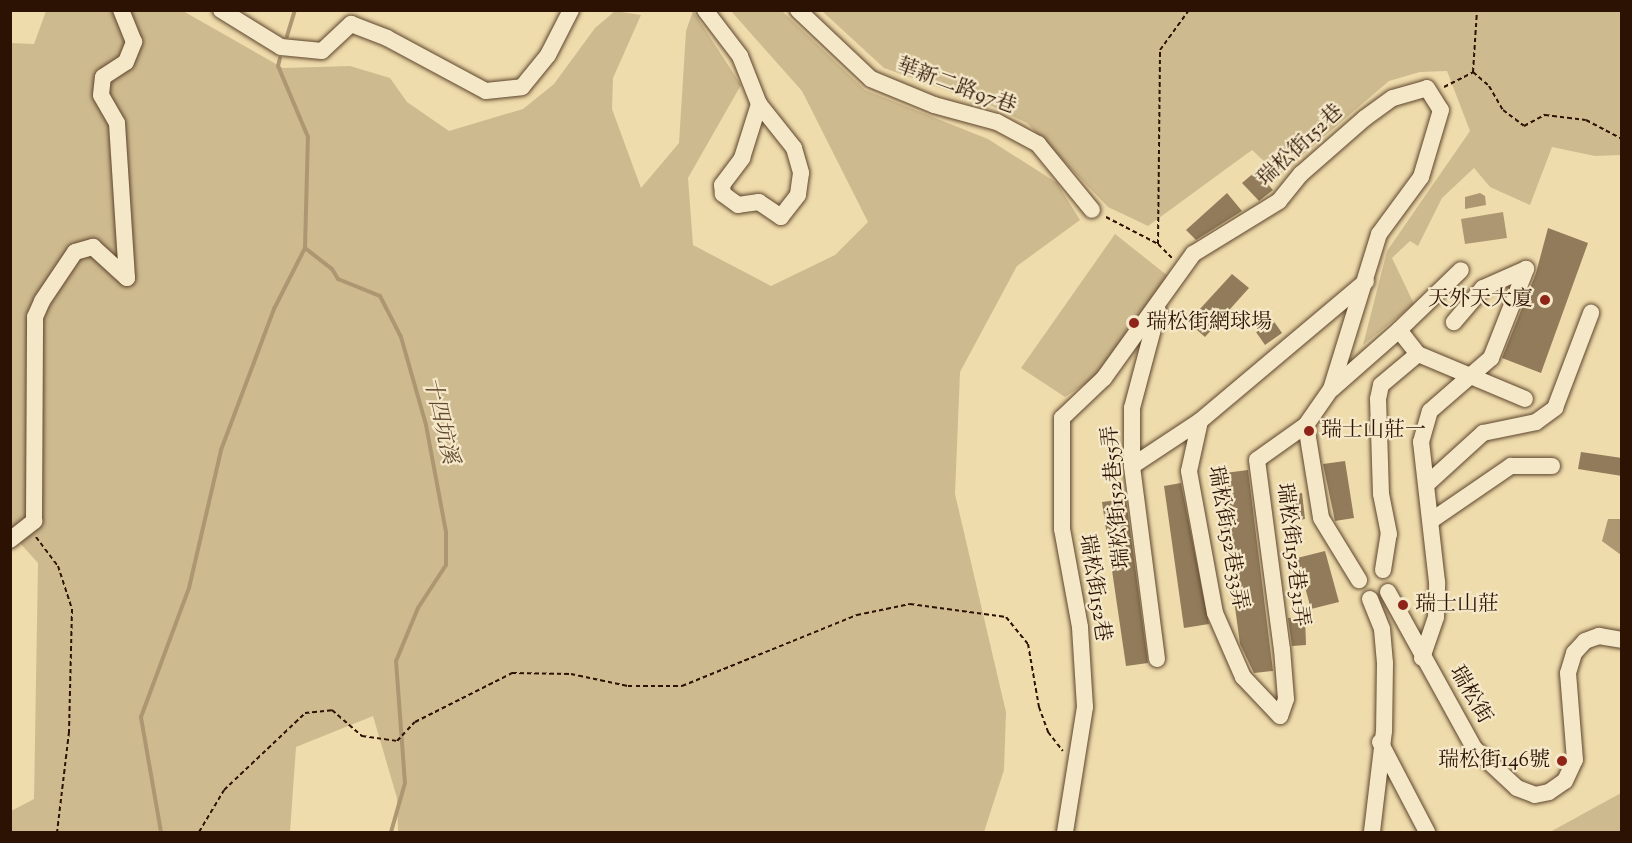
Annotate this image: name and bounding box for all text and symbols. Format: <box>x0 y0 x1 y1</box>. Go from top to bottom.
street label: 華新二路97巷 <box>893 54 1019 120</box>
street label: 瑞松街152巷 <box>1253 100 1349 192</box>
place label: 天外天大廈 <box>1428 287 1533 313</box>
marker: 天外天大廈 <box>1538 293 1552 307</box>
place label: 瑞松街網球場 <box>1146 310 1272 336</box>
marker: 瑞松街網球場 <box>1127 316 1141 330</box>
water label: 十四坑溪 <box>416 375 462 467</box>
place label: 瑞士山莊一 <box>1321 418 1426 444</box>
street label: 瑞松街152巷55弄 <box>1098 424 1136 570</box>
marker: 瑞士山莊一 <box>1302 424 1316 438</box>
street label: 瑞松街152巷33弄 <box>1202 464 1252 612</box>
street label: 瑞松街152巷31弄 <box>1271 482 1313 628</box>
street label: 瑞松街152巷 <box>1073 533 1115 643</box>
place label: 瑞士山莊 <box>1415 592 1499 618</box>
marker: 瑞士山莊 <box>1396 598 1410 612</box>
street label: 瑞松街 <box>1443 661 1497 729</box>
place label: 瑞松街146號 <box>1438 748 1550 774</box>
marker: 瑞松街146號 <box>1555 754 1569 768</box>

